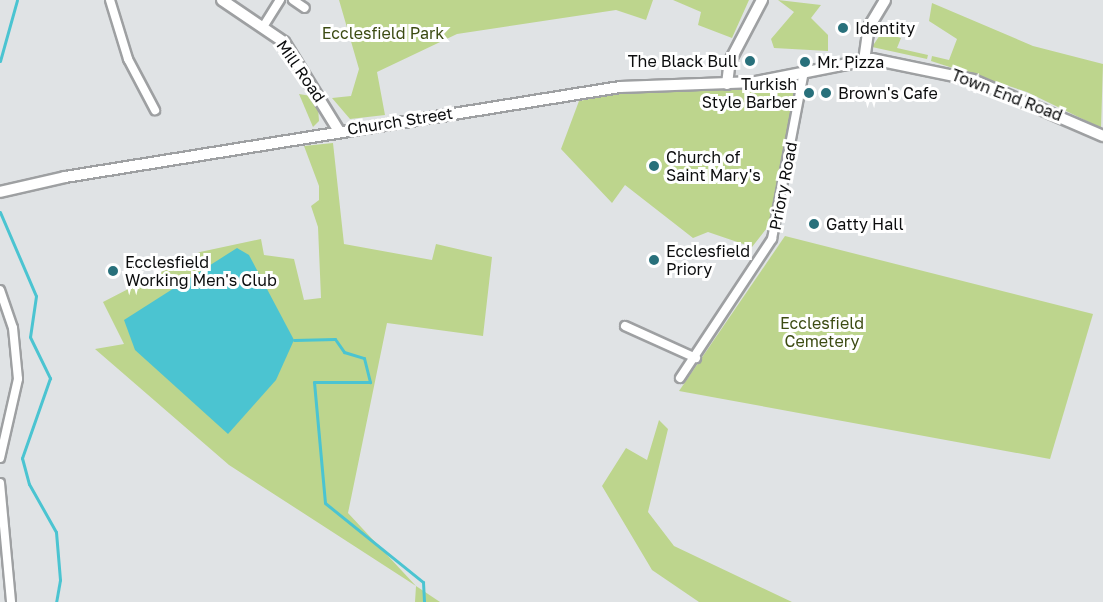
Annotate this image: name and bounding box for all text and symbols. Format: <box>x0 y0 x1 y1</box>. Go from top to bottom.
place label: Identity <box>855 18 915 38</box>
marker: Identity <box>836 21 850 35</box>
park label: Ecclesfield Park <box>322 23 444 43</box>
street label: Mill Road <box>273 36 329 106</box>
place label: The Black Bull <box>628 51 738 71</box>
place label: Mr. Pizza <box>817 52 884 72</box>
marker: The Black Bull <box>743 54 757 68</box>
marker: Mr. Pizza <box>798 55 812 69</box>
street label: Town End Road <box>949 65 1065 125</box>
place label: Turkish Style Barber <box>702 74 797 112</box>
place label: Brown's Cafe <box>838 83 938 103</box>
marker: Turkish Style Barber <box>802 86 816 100</box>
marker: Brown's Cafe <box>819 86 833 100</box>
street label: Church Street <box>346 103 454 139</box>
street label: Priory Road <box>765 140 801 232</box>
place label: Church of Saint Mary's <box>666 147 761 185</box>
marker: Church of Saint Mary's <box>647 159 661 173</box>
place label: Gatty Hall <box>826 214 904 234</box>
marker: Gatty Hall <box>807 217 821 231</box>
place label: Ecclesfield Priory <box>666 241 750 279</box>
place label: Ecclesfield Working Men's Club <box>125 252 277 290</box>
marker: Ecclesfield Priory <box>647 253 661 267</box>
marker: Ecclesfield Working Men's Club <box>106 264 120 278</box>
park label: Ecclesfield Cemetery <box>780 313 864 351</box>

